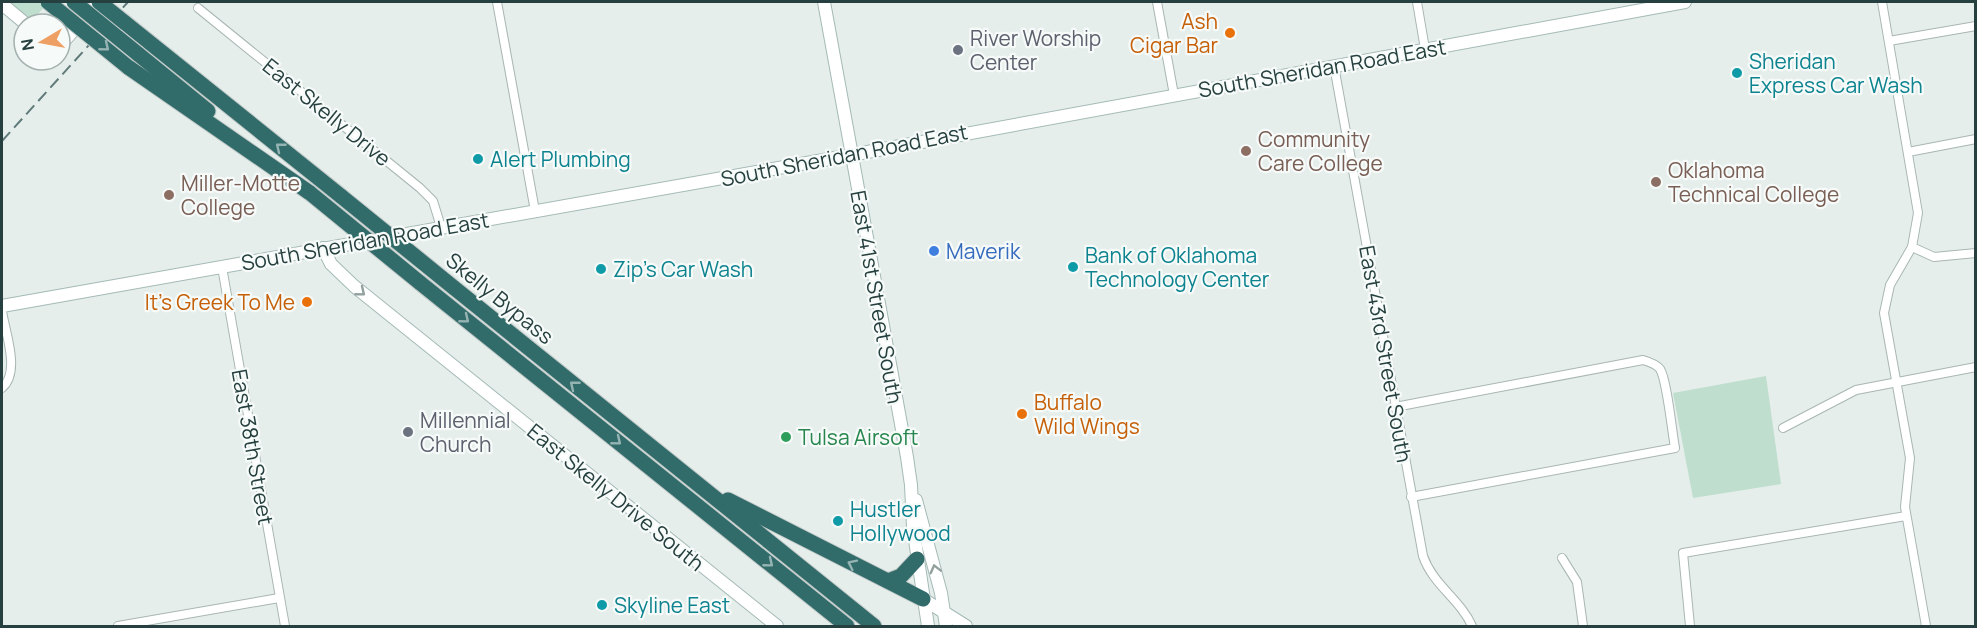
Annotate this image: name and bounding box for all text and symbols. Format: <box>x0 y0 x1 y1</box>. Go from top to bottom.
place label: Ash Cigar Bar <box>1130 7 1218 59</box>
north arrow <box>12 12 72 72</box>
place label: River Worship Center <box>970 24 1101 76</box>
marker: Ash Cigar Bar <box>1223 26 1237 40</box>
street label: South Sheridan Road East <box>1196 32 1448 104</box>
text: N <box>15 37 39 52</box>
one-way arrow <box>98 40 109 51</box>
marker: River Worship Center <box>951 43 965 57</box>
place label: Sheridan Express Car Wash <box>1749 47 1923 99</box>
street label: East Skelly Drive <box>257 52 397 172</box>
marker: Sheridan Express Car Wash <box>1730 66 1744 80</box>
street label: South Sheridan Road East <box>718 117 970 193</box>
place label: Community Care College <box>1258 125 1383 177</box>
one-way arrow <box>276 143 287 154</box>
marker: Community Care College <box>1239 144 1253 158</box>
place label: Alert Plumbing <box>490 145 631 173</box>
marker: Alert Plumbing <box>471 152 485 166</box>
place label: Oklahoma Technical College <box>1668 156 1839 208</box>
place label: Miller-Motte College <box>181 169 300 221</box>
marker: Oklahoma Technical College <box>1649 175 1663 189</box>
marker: Miller-Motte College <box>162 188 176 202</box>
street label: East 41st Street South <box>844 188 910 406</box>
street label: South Sheridan Road East <box>239 205 491 277</box>
place label: Maverik <box>946 237 1021 265</box>
place label: Bank of Oklahoma Technology Center <box>1085 241 1270 293</box>
street label: East 43rd Street South <box>1353 243 1419 465</box>
marker: Maverik <box>927 244 941 258</box>
street label: Skelly Bypass <box>440 246 560 350</box>
place label: Zip's Car Wash <box>613 255 753 283</box>
marker: Bank of Oklahoma Technology Center <box>1066 260 1080 274</box>
marker: Zip's Car Wash <box>594 262 608 276</box>
one-way arrow <box>354 284 365 295</box>
place label: It's Greek To Me <box>145 288 295 316</box>
marker: It's Greek To Me <box>300 295 314 309</box>
one-way arrow <box>458 311 469 322</box>
street label: East 38th Street <box>226 367 280 527</box>
one-way arrow <box>570 381 581 392</box>
place label: Buffalo Wild Wings <box>1034 388 1140 440</box>
place label: Millennial Church <box>420 406 511 458</box>
marker: Buffalo Wild Wings <box>1015 407 1029 421</box>
street label: East Skelly Drive South <box>522 417 710 577</box>
place label: Tulsa Airsoft <box>798 423 918 451</box>
marker: Millennial Church <box>401 425 415 439</box>
marker: Tulsa Airsoft <box>779 430 793 444</box>
one-way arrow <box>610 434 621 445</box>
place label: Hustler Hollywood <box>850 495 951 547</box>
marker: Hustler Hollywood <box>831 514 845 528</box>
one-way arrow <box>762 556 773 567</box>
one-way arrow <box>847 559 858 571</box>
one-way arrow <box>929 564 942 574</box>
place label: Skyline East <box>614 591 730 619</box>
marker: Skyline East <box>595 598 609 612</box>

